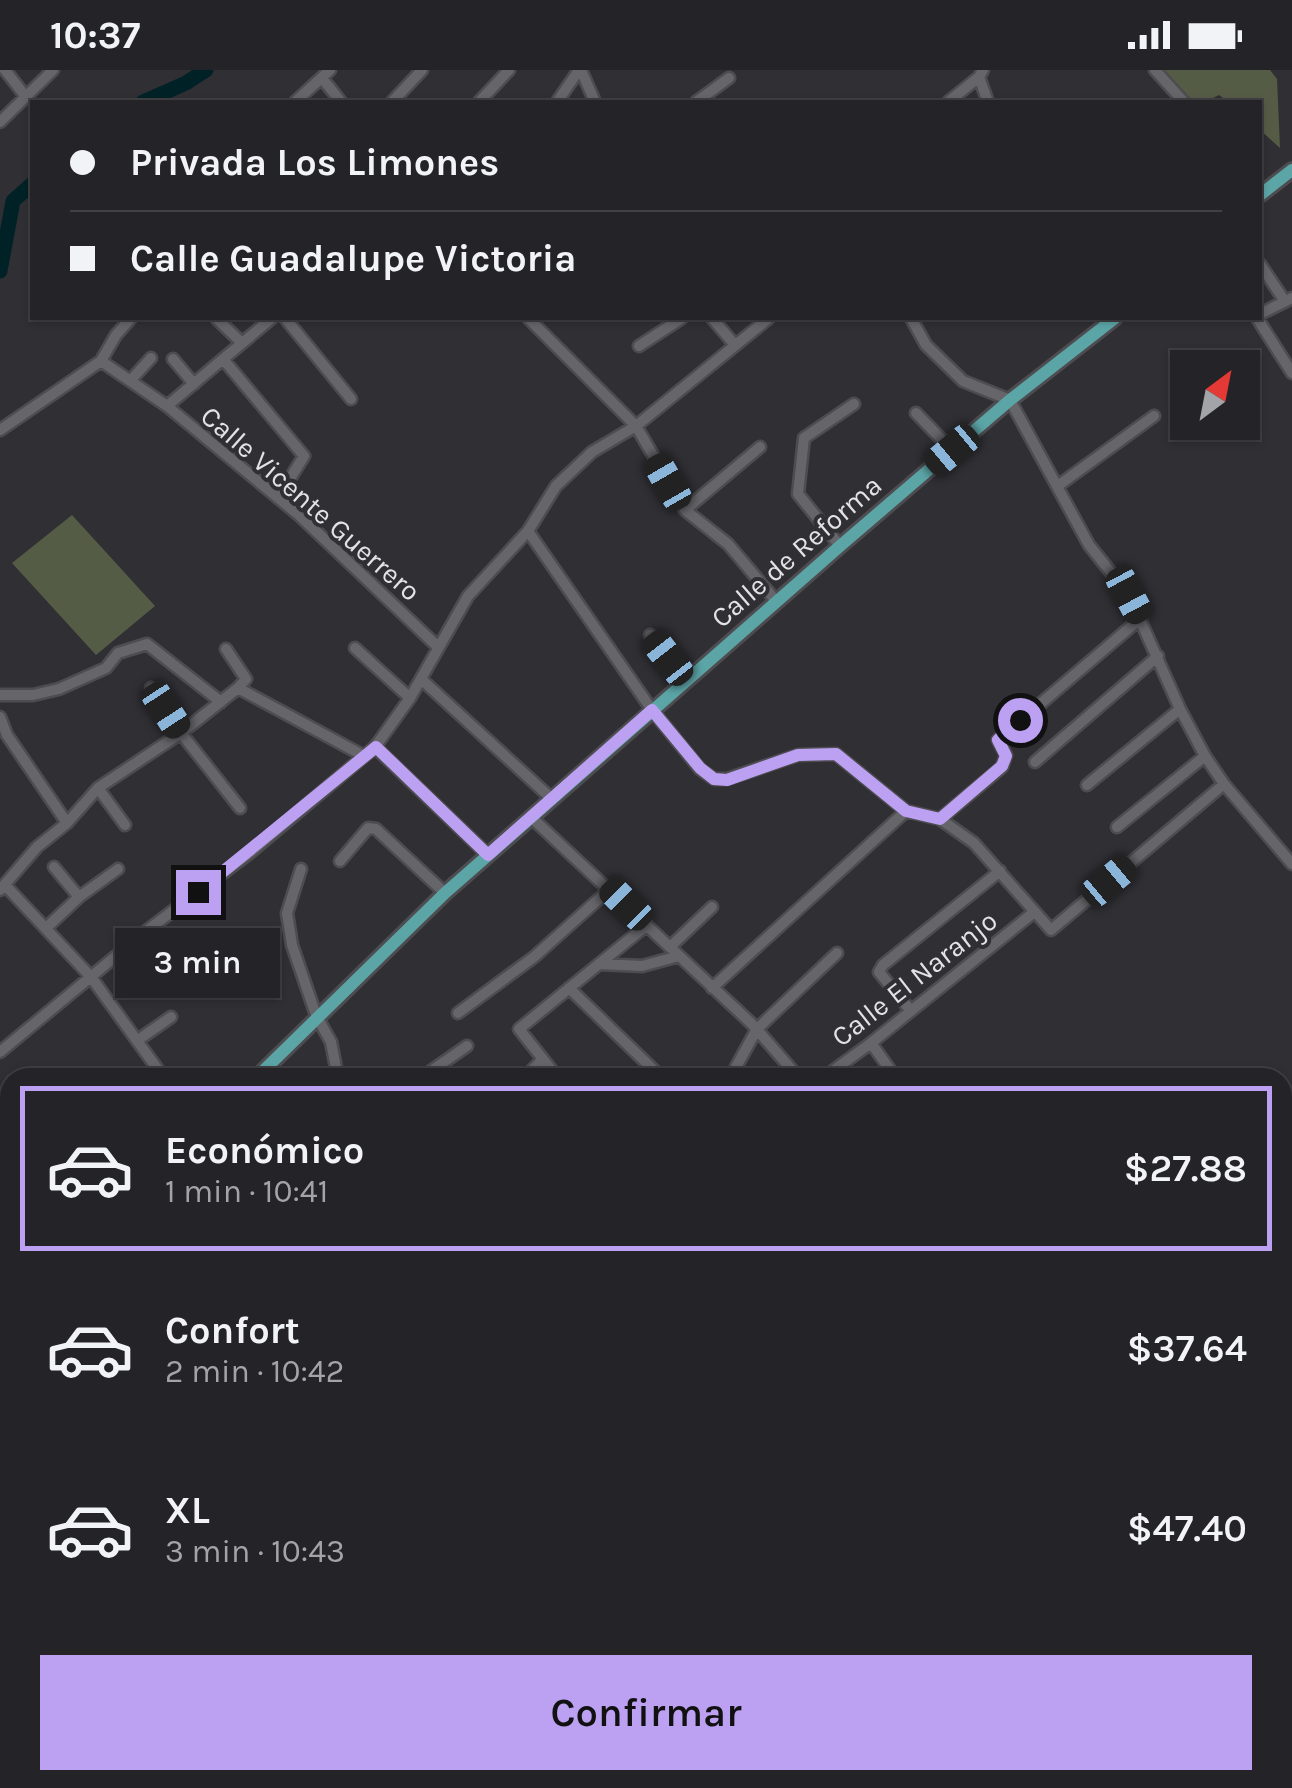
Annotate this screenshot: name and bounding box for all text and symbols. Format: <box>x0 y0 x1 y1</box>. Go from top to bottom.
text: 10:37 <box>50 13 140 58</box>
text: Privada Los Limones <box>130 140 499 185</box>
text: Calle Guadalupe Victoria <box>130 236 576 281</box>
north arrow <box>1170 350 1260 440</box>
map controls <box>1170 350 1260 440</box>
street label: Calle Vicente Guerrero <box>194 399 427 608</box>
car <box>919 419 985 481</box>
car <box>640 449 696 515</box>
street label: Calle de Reforma <box>704 468 888 634</box>
car <box>1102 561 1156 629</box>
car <box>638 625 698 691</box>
car <box>137 677 195 743</box>
route start <box>998 698 1043 743</box>
car <box>1076 850 1142 912</box>
route end <box>176 870 221 915</box>
car <box>594 872 658 936</box>
street label: Calle El Naranjo <box>825 904 1004 1053</box>
callout: 3 min <box>116 927 280 997</box>
text: 3 min <box>154 944 241 981</box>
icon: car <box>45 1124 135 1214</box>
text: Económico <box>165 1128 364 1173</box>
text: $27.88 <box>1124 1146 1247 1191</box>
text: 1 min · 10:41 <box>165 1173 328 1210</box>
icon: car <box>45 1304 135 1394</box>
text: Confort <box>165 1308 300 1353</box>
text: $37.64 <box>1127 1326 1247 1371</box>
text: 2 min · 10:42 <box>165 1353 344 1390</box>
icon: car <box>45 1484 135 1574</box>
text: XL <box>165 1488 210 1533</box>
text: $47.40 <box>1127 1506 1247 1551</box>
text: 3 min · 10:43 <box>165 1533 345 1570</box>
button: Confirmar <box>40 1655 1252 1770</box>

